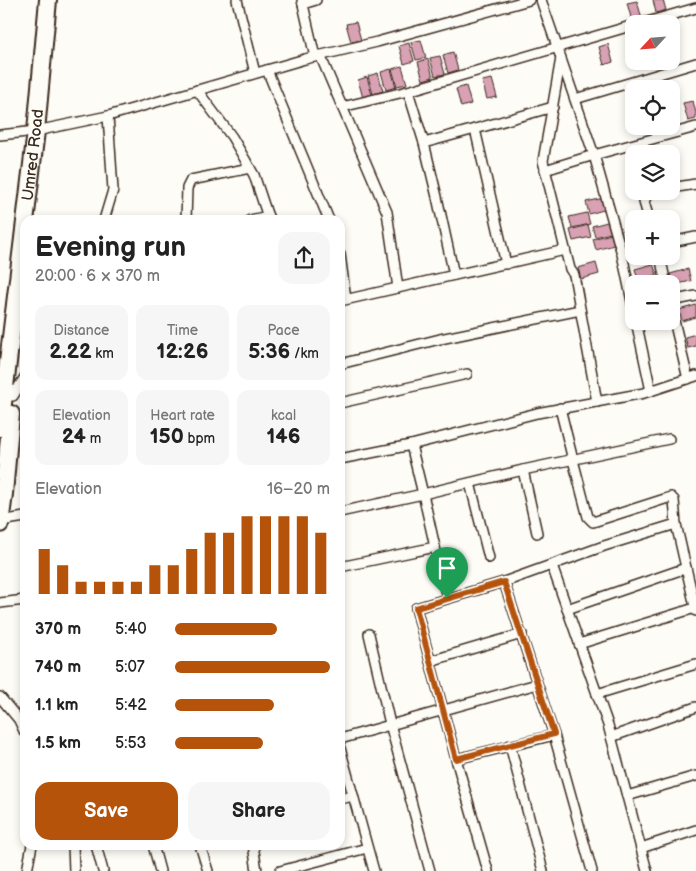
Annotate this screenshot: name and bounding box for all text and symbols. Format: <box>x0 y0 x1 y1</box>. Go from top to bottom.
north arrow <box>625 15 680 70</box>
map controls <box>625 15 680 330</box>
button: locate <box>625 80 680 135</box>
street label: Umred Road <box>18 108 47 202</box>
button: layers <box>625 145 680 200</box>
button: + <box>625 210 680 265</box>
text: Evening run <box>35 231 186 264</box>
button: share <box>278 232 330 284</box>
text: 20:00 · 6 × 370 m <box>35 267 160 286</box>
button: − <box>625 275 680 330</box>
text: Distance <box>54 322 109 339</box>
text: Time <box>167 322 198 339</box>
text: Pace <box>268 322 299 339</box>
text: 2.22 <box>49 339 92 364</box>
text: 12:26 <box>157 339 208 364</box>
text: 5:36 <box>248 339 290 364</box>
text: km <box>92 345 114 362</box>
text: /km <box>290 345 319 362</box>
text: Elevation <box>52 407 111 424</box>
text: Heart rate <box>150 407 215 424</box>
text: kcal <box>271 407 296 424</box>
text: 24 <box>62 424 86 449</box>
text: 150 <box>150 424 184 449</box>
text: 146 <box>267 424 300 449</box>
text: m <box>86 430 101 447</box>
text: bpm <box>184 430 215 447</box>
text: Elevation <box>35 480 102 499</box>
text: 16–20 m <box>267 480 330 499</box>
pin <box>426 547 468 598</box>
icon: arrive <box>433 554 461 582</box>
text: 370 m <box>35 620 81 639</box>
text: 5:40 <box>115 620 147 639</box>
text: 740 m <box>35 658 81 677</box>
text: 5:07 <box>115 658 145 677</box>
text: 1.1 km <box>35 696 78 715</box>
text: 5:42 <box>115 696 147 715</box>
text: 1.5 km <box>35 734 81 753</box>
text: 5:53 <box>115 734 146 753</box>
button: Save <box>35 782 178 840</box>
button: Share <box>188 782 330 840</box>

